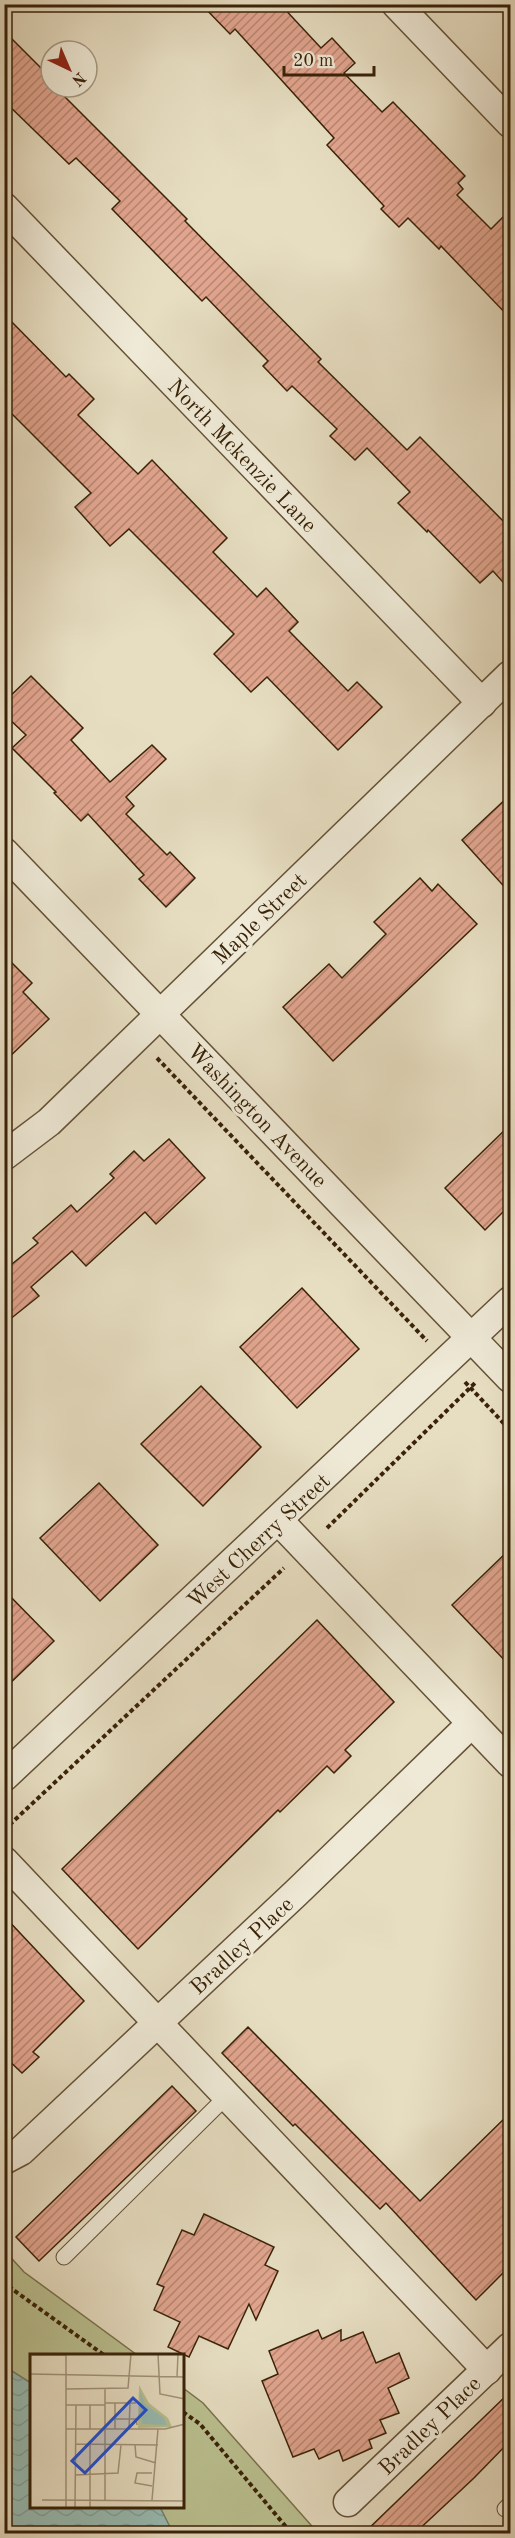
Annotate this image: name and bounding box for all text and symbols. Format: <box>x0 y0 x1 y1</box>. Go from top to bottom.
north arrow <box>39 39 99 99</box>
scale bar <box>284 39 374 77</box>
text: 20 m <box>293 52 333 70</box>
text: N <box>68 68 88 89</box>
street label: North Mckenzie Lane <box>163 375 320 537</box>
street label: Maple Street <box>209 869 312 969</box>
street label: Washington Avenue <box>183 1040 331 1192</box>
street label: West Cherry Street <box>184 1470 335 1613</box>
street label: Bradley Place <box>187 1893 298 1999</box>
inset map <box>30 2354 184 2508</box>
street label: Bradley Place <box>375 2373 485 2480</box>

